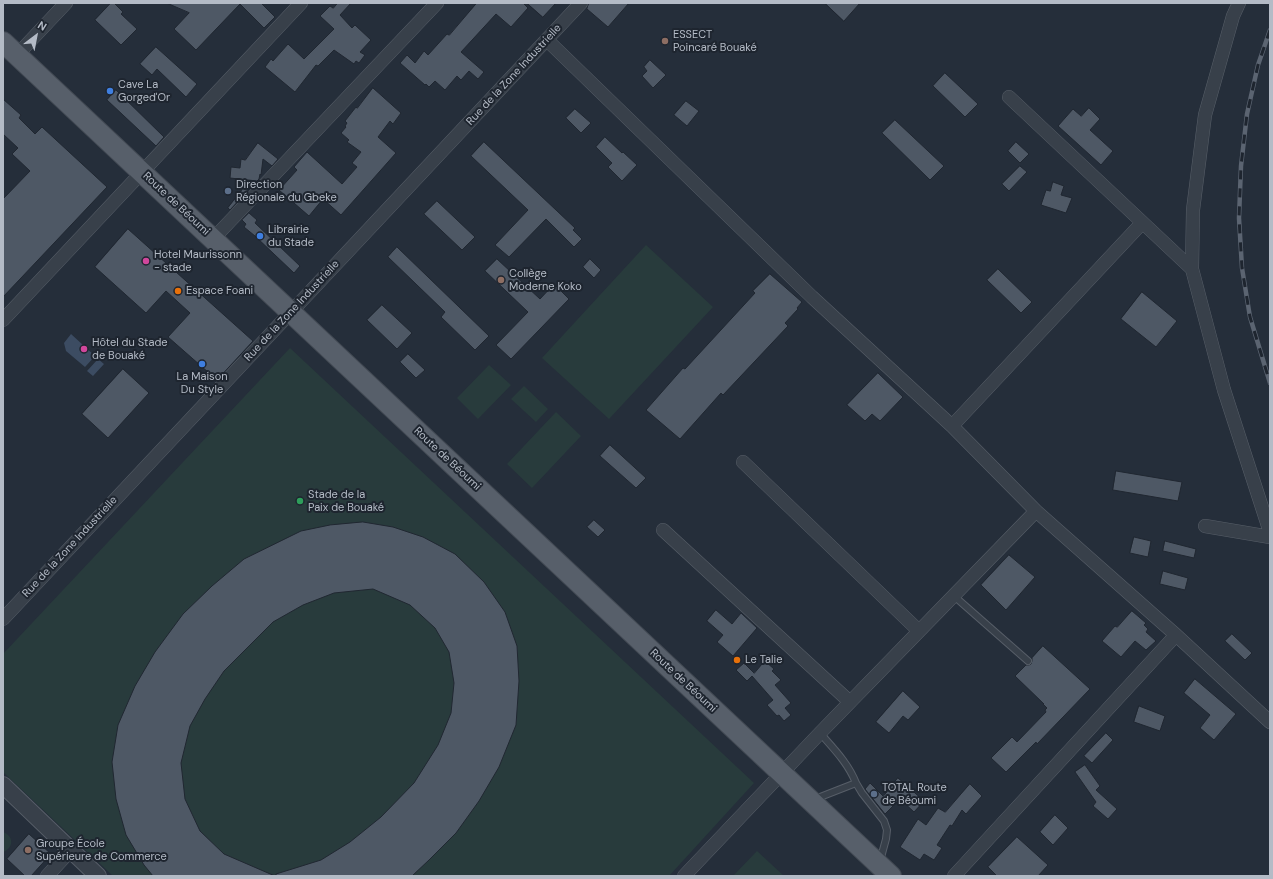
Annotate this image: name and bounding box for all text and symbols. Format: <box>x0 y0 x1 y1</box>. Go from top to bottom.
north arrow <box>16 16 56 56</box>
text: N <box>35 18 49 34</box>
street label: Rue de la Zone Industrielle <box>464 22 564 128</box>
place label: ESSECT Poincaré Bouaké <box>673 28 757 54</box>
marker: ESSECT Poincaré Bouaké <box>660 36 670 46</box>
place label: Cave La Gorged'Or <box>118 78 170 104</box>
marker: Cave La Gorged'Or <box>105 86 115 96</box>
street label: Route de Béoumi <box>140 170 212 238</box>
place label: Direction Régionale du Gbeke <box>236 178 337 204</box>
marker: Direction Régionale du Gbeke <box>223 186 233 196</box>
place label: Librairie du Stade <box>268 223 314 249</box>
marker: Librairie du Stade <box>255 231 265 241</box>
place label: Hotel Maurissonn - stade <box>154 248 242 274</box>
marker: Hotel Maurissonn - stade <box>141 256 151 266</box>
street label: Rue de la Zone Industrielle <box>242 258 342 364</box>
place label: Collège Moderne Koko <box>509 267 582 293</box>
marker: Collège Moderne Koko <box>496 275 506 285</box>
place label: Espace Foani <box>186 284 253 298</box>
marker: Espace Foani <box>173 286 183 296</box>
place label: Hôtel du Stade de Bouaké <box>92 336 168 362</box>
marker: Hôtel du Stade de Bouaké <box>79 344 89 354</box>
marker: La Maison Du Style <box>197 359 207 369</box>
place label: La Maison Du Style <box>177 370 227 396</box>
street label: Route de Béoumi <box>411 425 483 493</box>
place label: Stade de la Paix de Bouaké <box>308 488 384 514</box>
street label: Rue de la Zone Industrielle <box>20 494 120 600</box>
marker: Stade de la Paix de Bouaké <box>295 496 305 506</box>
street label: Route de Béoumi <box>647 647 719 715</box>
place label: Le Talie <box>745 653 782 667</box>
marker: Le Talie <box>732 655 742 665</box>
place label: TOTAL Route de Béoumi <box>882 781 947 807</box>
marker: TOTAL Route de Béoumi <box>869 789 879 799</box>
place label: Groupe École Supérieure de Commerce <box>36 837 167 863</box>
marker: Groupe École Supérieure de Commerce <box>23 845 33 855</box>

